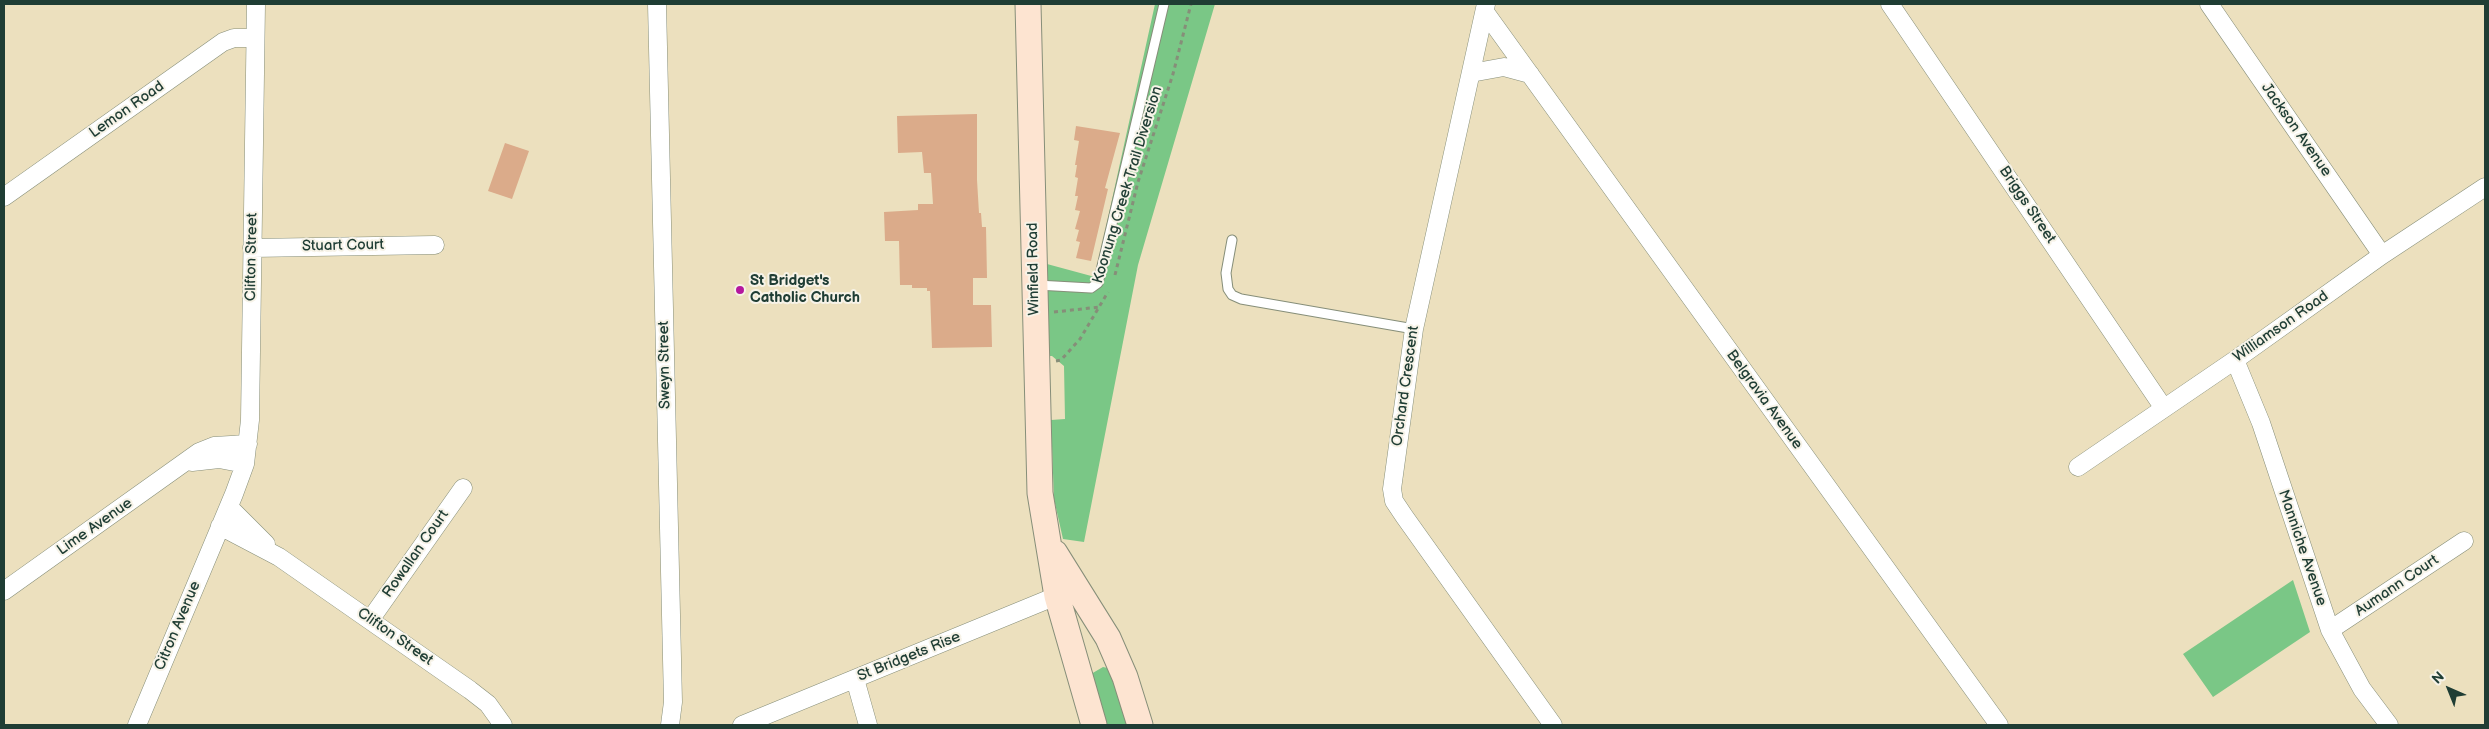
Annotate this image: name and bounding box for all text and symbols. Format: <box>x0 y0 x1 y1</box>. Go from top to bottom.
street label: Lemon Road <box>86 78 168 142</box>
street label: Jackson Avenue <box>2257 80 2335 180</box>
street label: Koonung Creek Trail Diversion <box>1089 84 1167 286</box>
street label: Briggs Street <box>1995 163 2059 247</box>
street label: Clifton Street <box>242 213 262 301</box>
street label: Winfield Road <box>1024 222 1044 316</box>
street label: Stuart Court <box>302 236 384 256</box>
place label: St Bridget's Catholic Church <box>750 272 860 307</box>
marker: St Bridget's Catholic Church <box>734 284 746 296</box>
street label: Williamson Road <box>2230 287 2332 367</box>
street label: Sweyn Street <box>655 321 675 409</box>
street label: Orchard Crescent <box>1389 325 1423 447</box>
street label: Belgravia Avenue <box>1722 347 1806 453</box>
street label: Manniche Avenue <box>2274 488 2330 608</box>
street label: Lime Avenue <box>54 494 136 560</box>
street label: Rowallan Court <box>379 507 453 601</box>
street label: Aumann Court <box>2352 551 2442 621</box>
street label: Citron Avenue <box>151 579 205 673</box>
street label: Clifton Street <box>354 604 436 670</box>
street label: St Bridgets Rise <box>855 628 963 686</box>
north arrow <box>2424 664 2474 714</box>
text: N <box>2429 668 2448 688</box>

